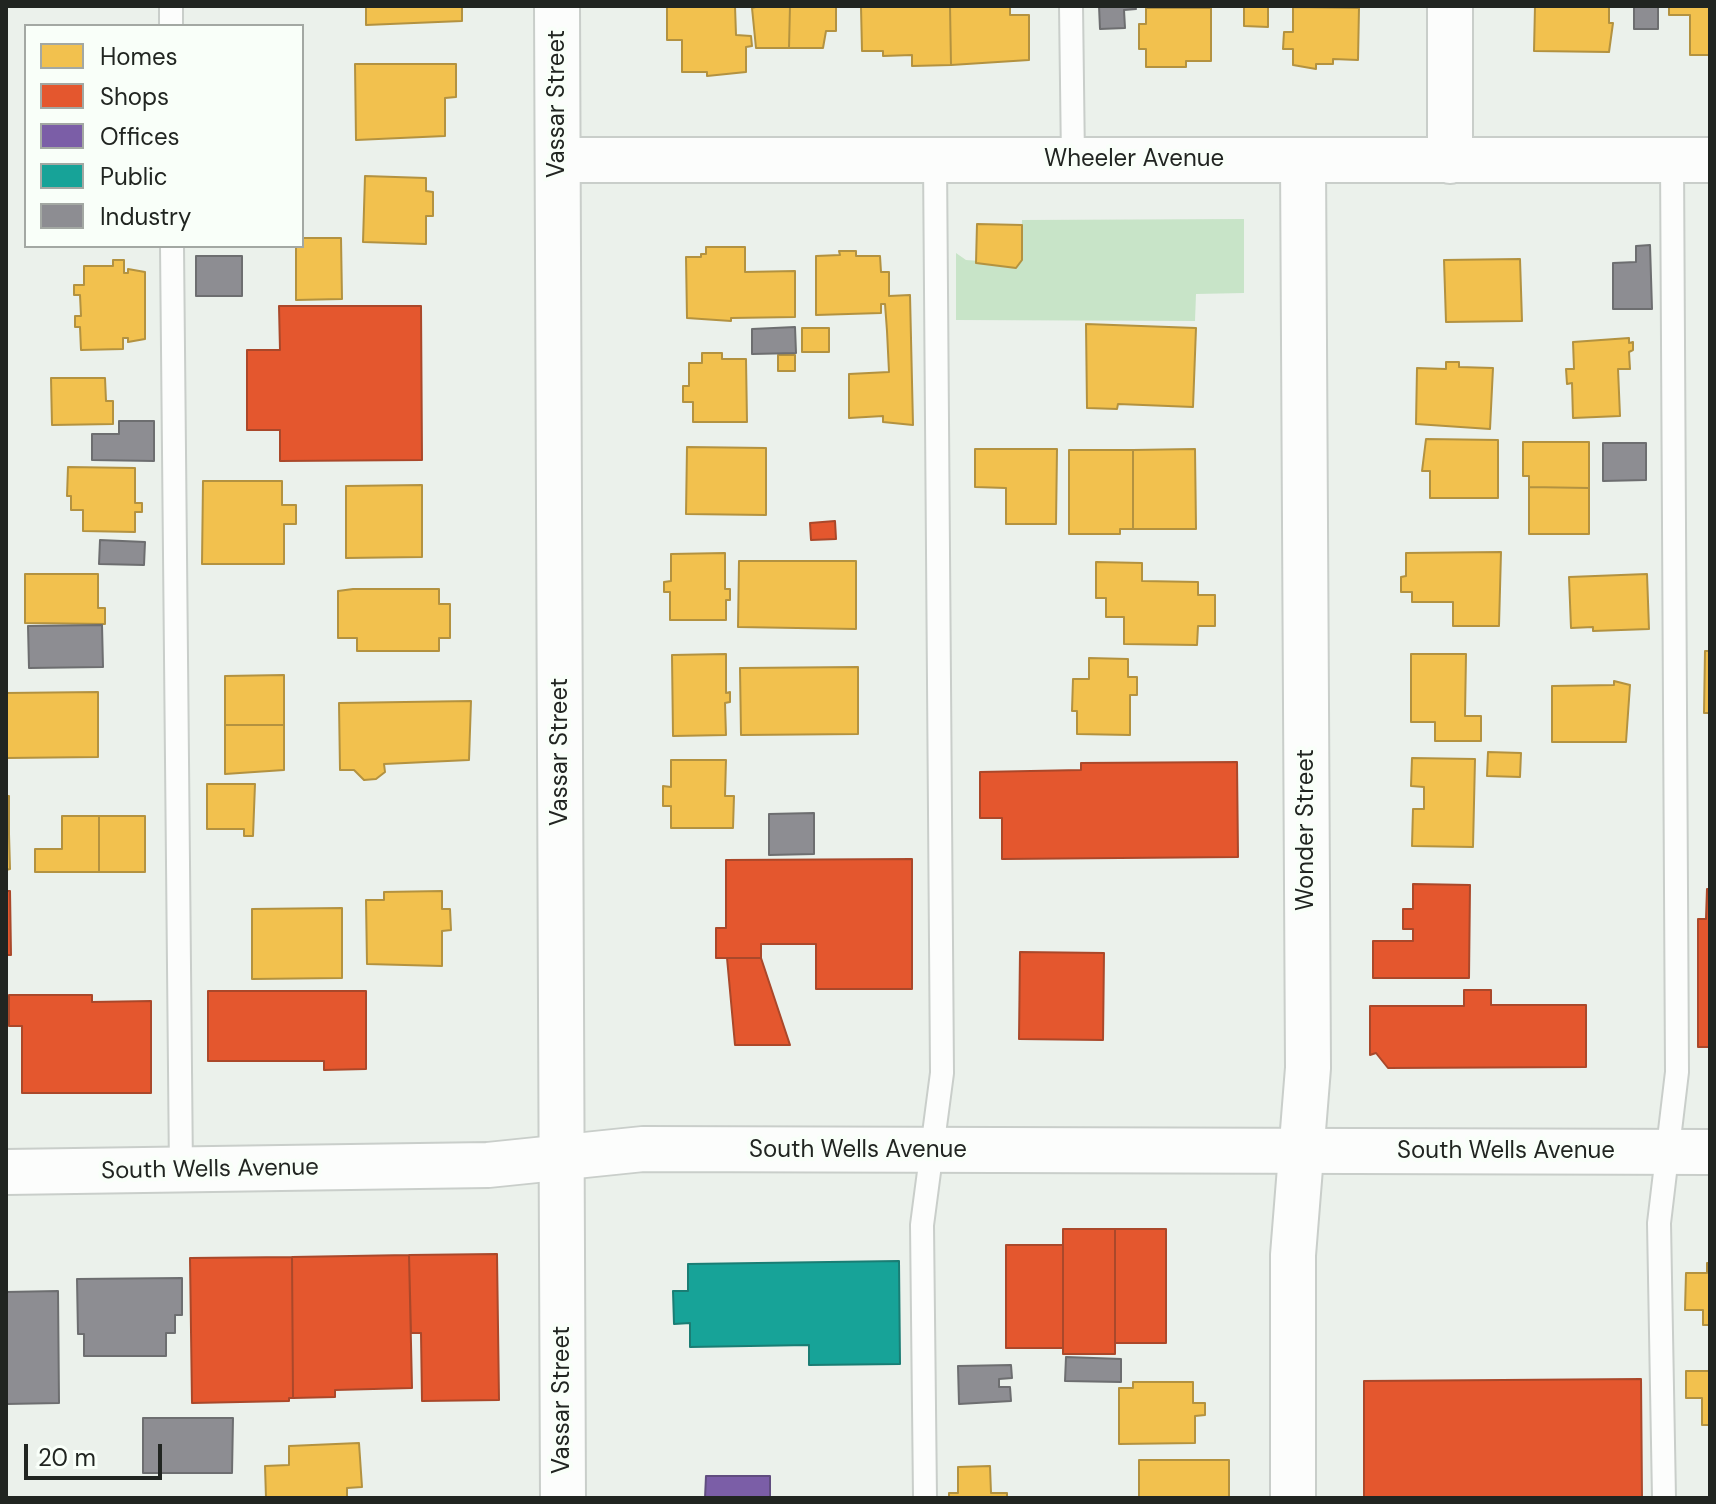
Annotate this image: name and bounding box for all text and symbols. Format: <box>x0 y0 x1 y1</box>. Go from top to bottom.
legend <box>24 24 304 248</box>
street label: Vassar Street <box>544 30 572 178</box>
text: Homes <box>100 41 178 72</box>
text: Shops <box>100 81 169 112</box>
text: Offices <box>100 121 180 152</box>
street label: Wheeler Avenue <box>1044 146 1224 174</box>
text: Public <box>100 161 168 192</box>
text: Industry <box>100 201 191 232</box>
street label: Vassar Street <box>547 678 575 826</box>
street label: Wonder Street <box>1293 749 1321 911</box>
street label: South Wells Avenue <box>749 1137 967 1165</box>
street label: South Wells Avenue <box>1397 1138 1615 1166</box>
street label: South Wells Avenue <box>101 1154 319 1186</box>
street label: Vassar Street <box>549 1326 577 1474</box>
scale bar <box>28 1428 166 1478</box>
text: 20 m <box>38 1442 96 1473</box>

